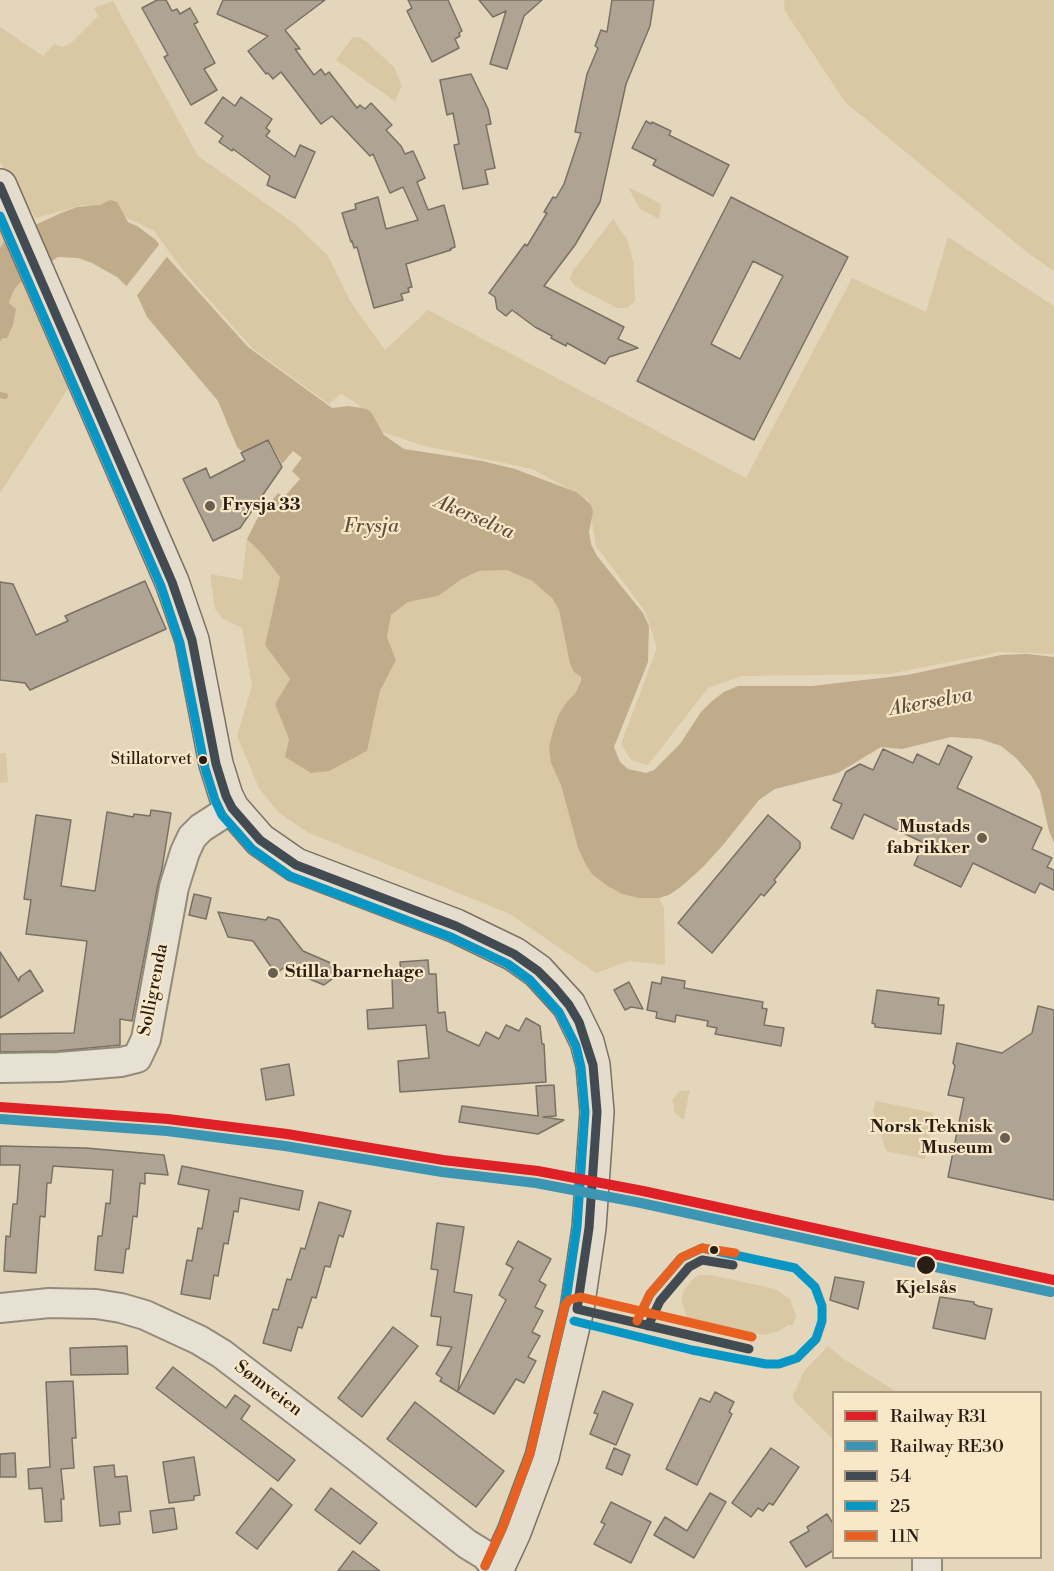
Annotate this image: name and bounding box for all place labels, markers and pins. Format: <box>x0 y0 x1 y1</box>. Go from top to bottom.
place label: Frysja 33 <box>222 495 301 517</box>
marker: Frysja 33 <box>203 499 217 513</box>
place label: Stillatorvet <box>111 750 192 770</box>
marker: Stillatorvet <box>197 754 209 766</box>
place label: Mustads fabrikker <box>887 817 970 860</box>
marker: Mustads fabrikker <box>975 831 989 845</box>
place label: Stilla barnehage <box>285 962 424 984</box>
marker: Stilla barnehage <box>266 966 280 980</box>
place label: Norsk Teknisk Museum <box>870 1117 993 1160</box>
marker: Norsk Teknisk Museum <box>998 1131 1012 1145</box>
unlabelled marker <box>708 1244 720 1256</box>
marker: Kjelsås <box>915 1254 937 1276</box>
place label: Kjelsås <box>895 1278 957 1300</box>

